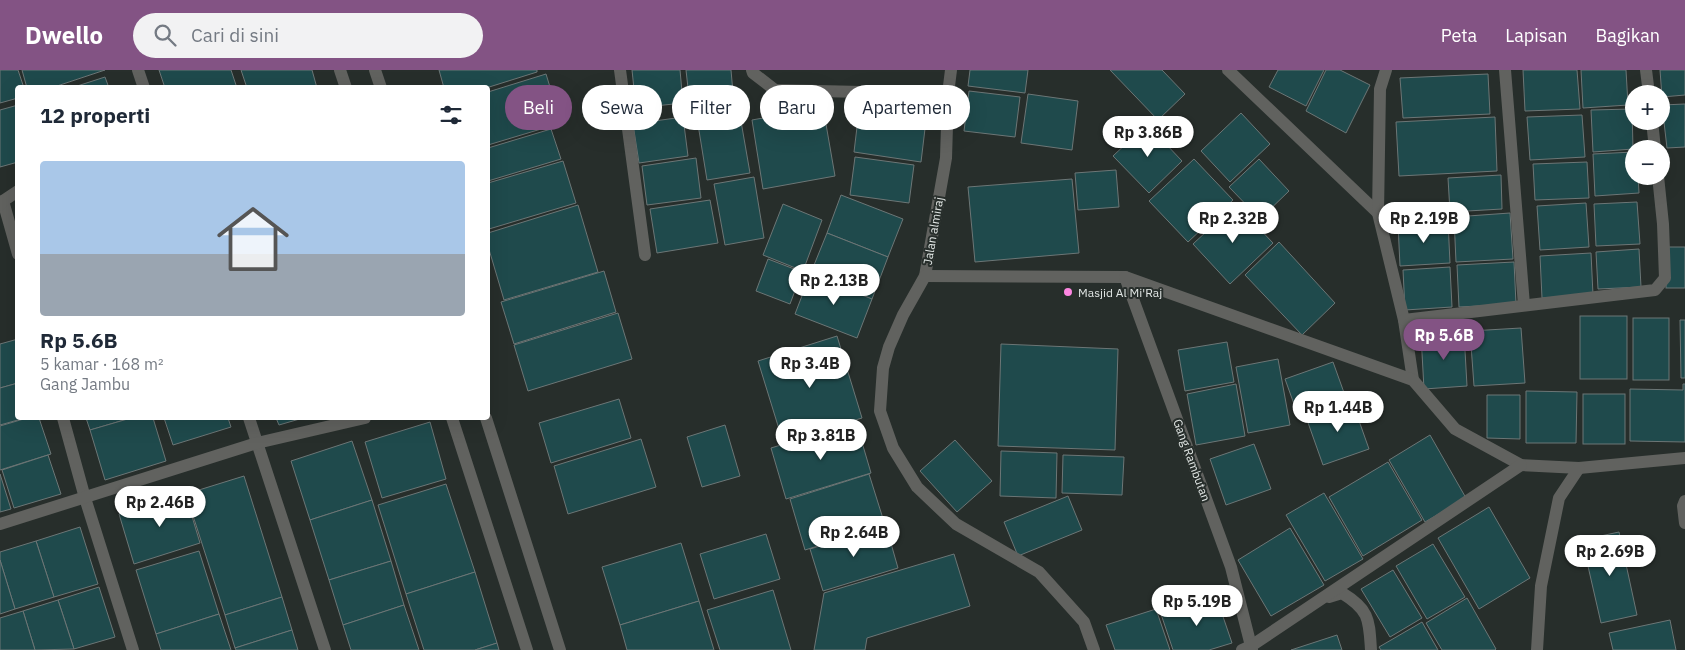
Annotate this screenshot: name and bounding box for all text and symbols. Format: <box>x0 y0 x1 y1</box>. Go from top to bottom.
search box <box>133 13 483 58</box>
text: Dwello <box>25 19 103 51</box>
icon: search <box>151 21 179 49</box>
text: Cari di sini <box>191 23 279 47</box>
text: Peta <box>1441 24 1477 47</box>
text: Lapisan <box>1505 24 1567 47</box>
text: Bagikan <box>1595 24 1660 47</box>
chip: Beli <box>505 85 572 130</box>
chip: Sewa <box>582 85 662 130</box>
chip: Filter <box>672 85 750 130</box>
chip: Baru <box>760 85 834 130</box>
chip: Apartemen <box>844 85 970 130</box>
map controls <box>1625 85 1670 185</box>
button: + <box>1625 85 1670 130</box>
text: 12 properti <box>40 101 150 129</box>
icon: filters <box>437 101 465 129</box>
pin: Rp 3.86B <box>1096 116 1200 158</box>
text: Rp 3.86B <box>1114 122 1182 142</box>
button: − <box>1625 140 1670 185</box>
icon: home <box>208 194 298 284</box>
street label: Jalan almiraj <box>920 196 946 266</box>
pin: Rp 2.32B <box>1181 202 1285 244</box>
pin: Rp 2.19B <box>1372 202 1476 244</box>
text: Rp 2.32B <box>1199 208 1267 228</box>
text: Rp 2.19B <box>1390 208 1458 228</box>
pin: Rp 2.13B <box>782 264 886 306</box>
text: Rp 2.13B <box>800 270 868 290</box>
place label: Masjid Al Mi'Raj <box>1078 285 1162 300</box>
marker: Masjid Al Mi'Raj <box>1062 286 1074 298</box>
pin: Rp 5.6B <box>1398 318 1490 361</box>
text: Rp 5.6B <box>1414 325 1474 345</box>
text: Rp 5.6B <box>40 326 118 354</box>
pin: Rp 3.4B <box>764 346 856 389</box>
text: Rp 3.4B <box>780 353 840 373</box>
text: 5 kamar · 168 m² <box>40 354 164 374</box>
text: Gang Jambu <box>40 374 130 394</box>
pin: Rp 1.44B <box>1286 390 1390 433</box>
text: Rp 1.44B <box>1304 397 1372 417</box>
street label: Gang Rambutan <box>1170 417 1214 503</box>
pin: Rp 3.81B <box>769 418 873 461</box>
text: Rp 3.81B <box>787 425 855 445</box>
pin: Rp 2.46B <box>108 486 212 528</box>
text: Rp 2.46B <box>126 492 194 512</box>
pin: Rp 2.64B <box>802 516 906 558</box>
text: Rp 2.64B <box>820 522 888 542</box>
pin: Rp 2.69B <box>1558 534 1662 577</box>
text: Rp 2.69B <box>1576 541 1644 561</box>
pin: Rp 5.19B <box>1145 584 1249 627</box>
text: Rp 5.19B <box>1163 591 1231 611</box>

